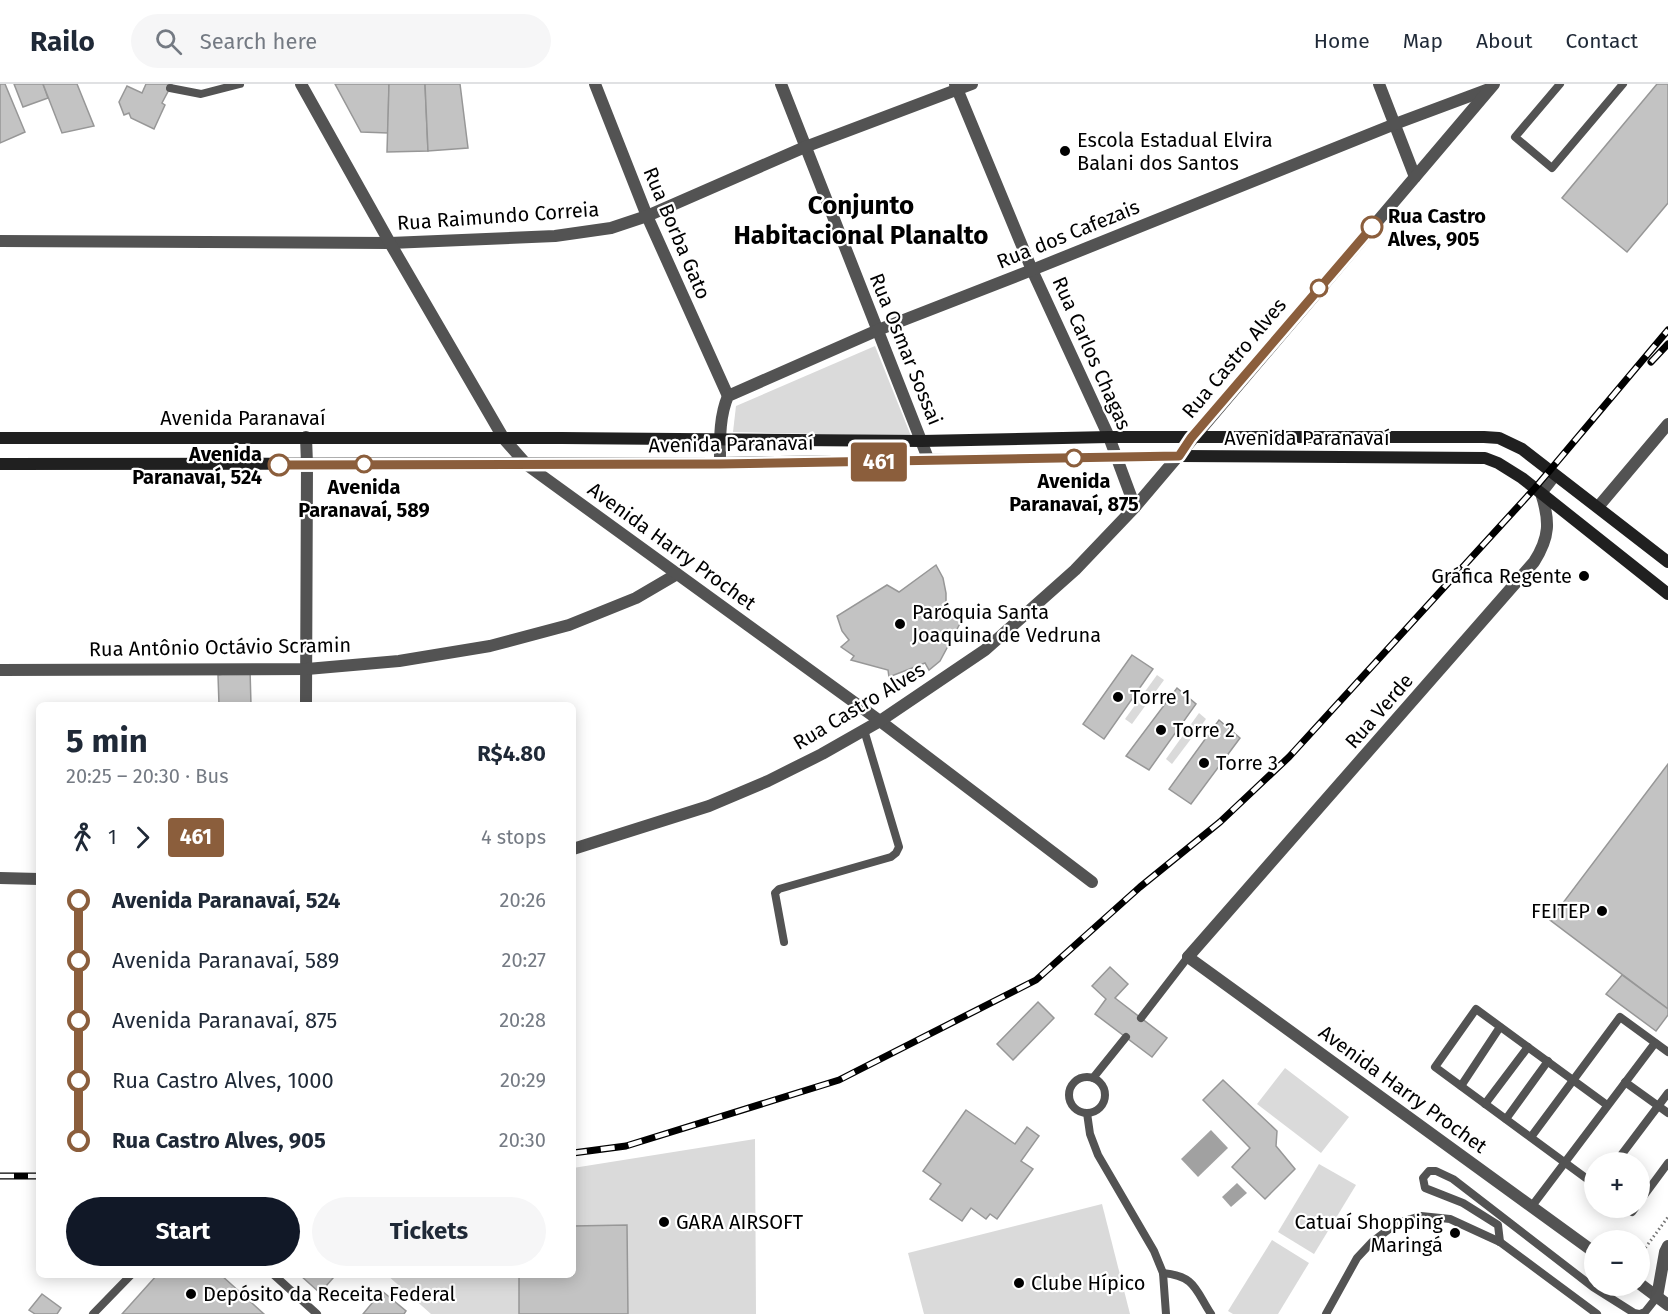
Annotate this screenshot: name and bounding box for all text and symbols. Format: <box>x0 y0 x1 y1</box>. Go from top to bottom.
search box <box>131 14 551 68</box>
text: Railo <box>30 25 95 58</box>
icon: search <box>152 25 185 58</box>
text: Search here <box>200 28 317 55</box>
text: Home <box>1314 28 1370 54</box>
text: Map <box>1403 28 1443 54</box>
text: About <box>1476 28 1533 54</box>
text: Contact <box>1566 28 1638 54</box>
place label: Escola Estadual Elvira Balani dos Santos <box>1077 128 1273 175</box>
marker: Escola Estadual Elvira Balani dos Santos <box>1058 144 1072 158</box>
street label: Rua Borba Gato <box>638 163 716 303</box>
district label: Conjunto Habitacional Planalto <box>734 190 988 251</box>
street label: Rua dos Cafezais <box>993 194 1143 274</box>
street label: Rua Raimundo Correia <box>396 197 600 235</box>
place label: Rua Castro Alves, 905 <box>1387 204 1486 251</box>
marker: Rua Castro Alves, 905 <box>1361 216 1383 238</box>
street label: Rua Osmar Sossai <box>865 270 947 428</box>
street label: Rua Carlos Chagas <box>1047 273 1137 433</box>
unlabelled marker <box>1310 279 1328 297</box>
street label: Rua Castro Alves <box>1177 293 1291 423</box>
street label: Avenida Paranavaí <box>160 406 326 430</box>
street label: Avenida Paranavaí <box>1224 426 1390 450</box>
street label: Avenida Paranavaí <box>648 431 814 457</box>
place label: Avenida Paranavaí, 524 <box>132 442 262 489</box>
line badge: 461 <box>844 442 914 482</box>
text: 461 <box>863 449 895 475</box>
marker: Avenida Paranavaí, 875 <box>1065 449 1083 467</box>
marker: Avenida Paranavaí, 524 <box>268 454 290 476</box>
marker: Avenida Paranavaí, 589 <box>355 455 373 473</box>
place label: Avenida Paranavaí, 875 <box>1009 469 1139 516</box>
place label: Avenida Paranavaí, 589 <box>298 475 430 522</box>
street label: Avenida Harry Prochet <box>583 477 761 616</box>
place label: Gráfica Regente <box>1431 564 1572 588</box>
marker: Gráfica Regente <box>1577 569 1591 583</box>
place label: Paróquia Santa Joaquina de Vedruna <box>912 600 1101 647</box>
marker: Paróquia Santa Joaquina de Vedruna <box>893 617 907 631</box>
street label: Rua Antônio Octávio Scramin <box>89 633 351 661</box>
street label: Rua Castro Alves <box>789 657 929 755</box>
street label: Rua Verde <box>1340 669 1418 753</box>
place label: Torre 1 <box>1130 685 1191 709</box>
marker: Torre 1 <box>1111 690 1125 704</box>
place label: Torre 2 <box>1173 718 1235 742</box>
text: 5 min <box>66 721 148 761</box>
marker: Torre 2 <box>1154 723 1168 737</box>
text: R$4.80 <box>477 740 546 767</box>
place label: Torre 3 <box>1216 751 1278 775</box>
marker: Torre 3 <box>1197 756 1211 770</box>
text: 20:25 – 20:30 · Bus <box>66 764 229 788</box>
icon: walk <box>66 821 99 854</box>
icon: forward <box>126 821 159 854</box>
text: 461 <box>180 824 212 850</box>
text: 1 <box>108 825 117 849</box>
text: 4 stops <box>481 825 546 849</box>
text: Avenida Paranavaí, 524 <box>112 887 340 914</box>
text: 20:26 <box>500 888 546 912</box>
place label: FEITEP <box>1531 899 1590 923</box>
marker: FEITEP <box>1595 904 1609 918</box>
text: Avenida Paranavaí, 589 <box>112 947 339 974</box>
text: 20:27 <box>502 948 546 972</box>
text: Avenida Paranavaí, 875 <box>112 1007 337 1034</box>
text: 20:28 <box>499 1008 546 1032</box>
street label: Avenida Harry Prochet <box>1314 1020 1492 1159</box>
text: Rua Castro Alves, 1000 <box>112 1067 334 1094</box>
text: 20:29 <box>500 1068 546 1092</box>
text: Rua Castro Alves, 905 <box>112 1127 326 1154</box>
text: 20:30 <box>499 1128 546 1152</box>
map controls <box>1584 1152 1650 1296</box>
button: + <box>1584 1152 1650 1218</box>
button: Start <box>66 1197 300 1266</box>
button: Tickets <box>312 1197 546 1266</box>
place label: GARA AIRSOFT <box>676 1210 804 1234</box>
place label: Catuaí Shopping Maringá <box>1295 1210 1444 1257</box>
marker: GARA AIRSOFT <box>657 1215 671 1229</box>
marker: Catuaí Shopping Maringá <box>1448 1226 1462 1240</box>
button: − <box>1584 1230 1650 1296</box>
place label: Clube Hípico <box>1031 1271 1145 1295</box>
marker: Clube Hípico <box>1012 1276 1026 1290</box>
place label: Depósito da Receita Federal <box>203 1282 456 1306</box>
marker: Depósito da Receita Federal <box>184 1287 198 1301</box>

